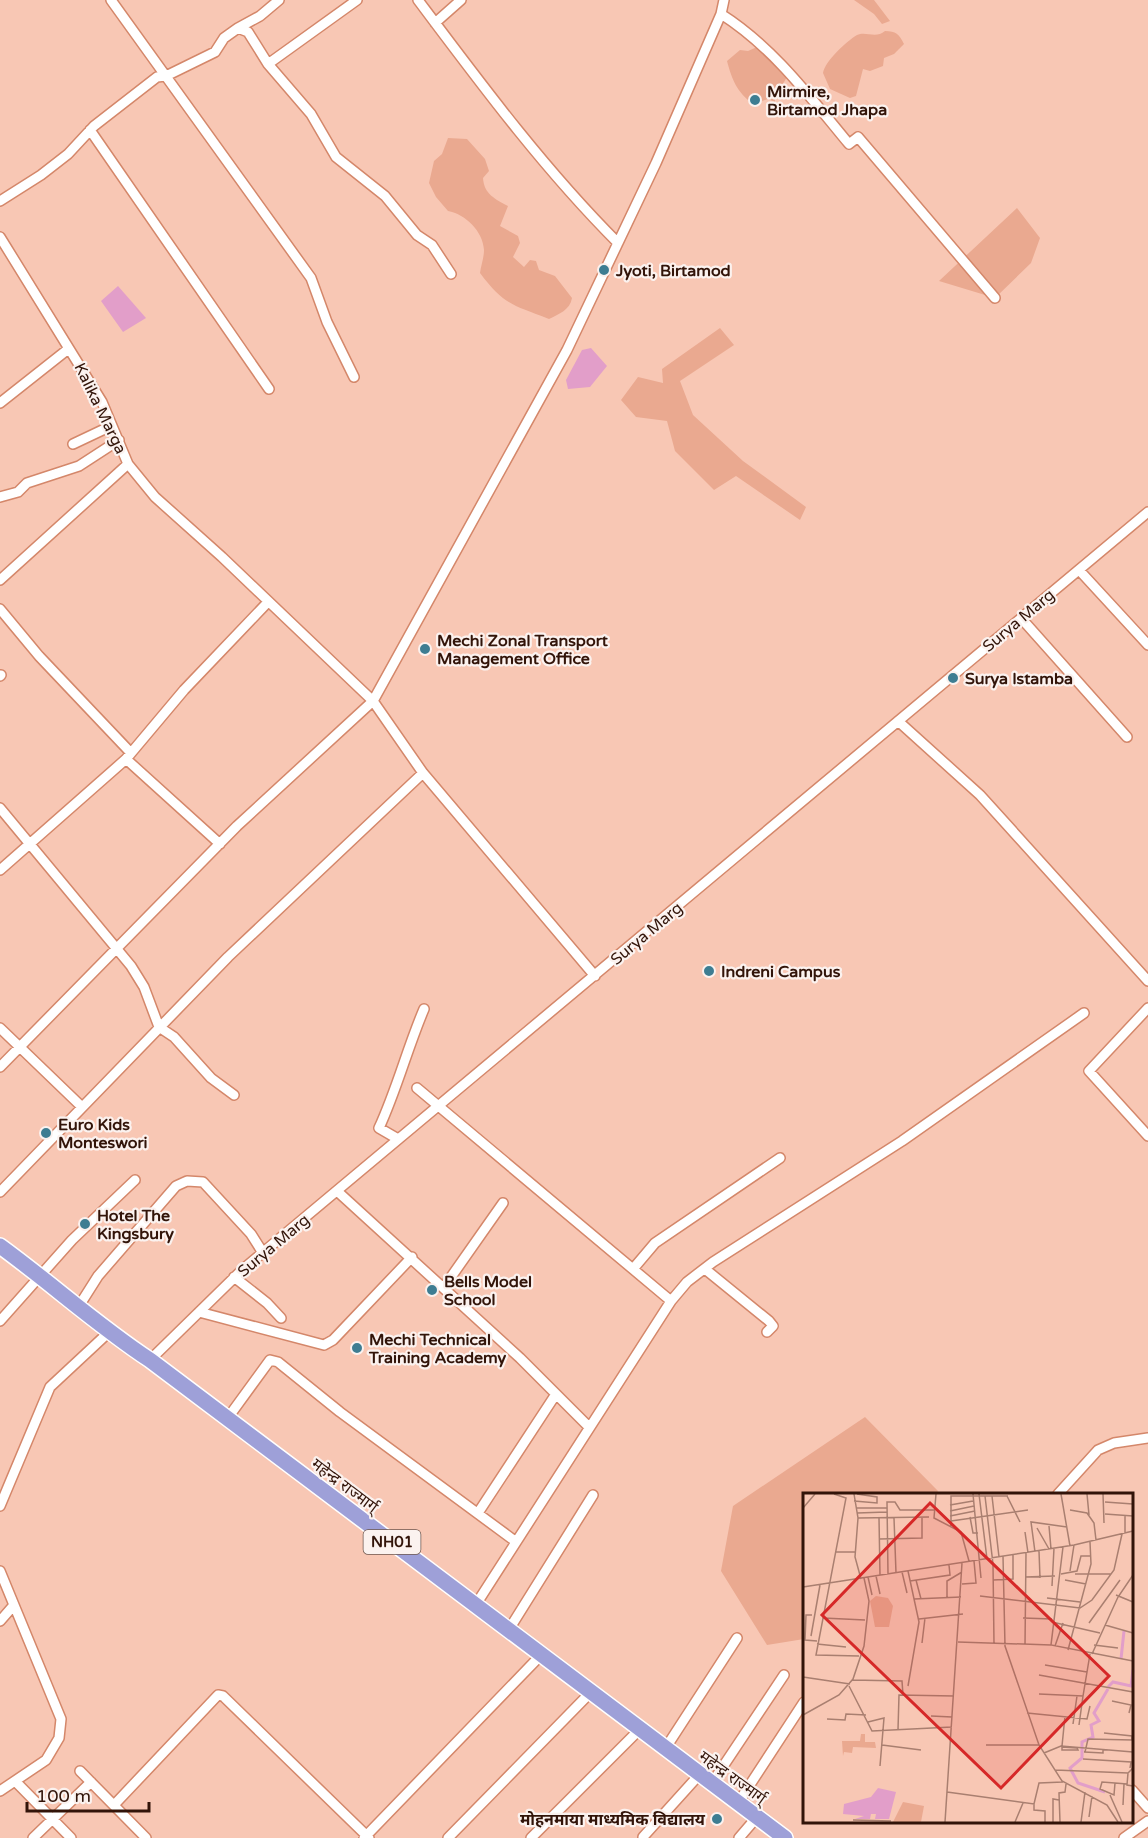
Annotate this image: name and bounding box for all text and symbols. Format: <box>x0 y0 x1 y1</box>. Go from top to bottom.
place label: Mirmire, Birtamod Jhapa <box>767 82 887 120</box>
marker: Mirmire, Birtamod Jhapa <box>748 93 762 107</box>
place label: Jyoti, Birtamod <box>615 261 731 281</box>
marker: Jyoti, Birtamod <box>597 263 611 277</box>
street label: Kalika Marga <box>69 360 131 457</box>
street label: Surya Marg <box>979 585 1059 657</box>
place label: Mechi Zonal Transport Management Office <box>437 631 609 669</box>
marker: Mechi Zonal Transport Management Office <box>418 642 432 656</box>
place label: Surya Istamba <box>965 669 1073 689</box>
marker: Surya Istamba <box>946 671 960 685</box>
street label: Surya Marg <box>607 898 687 970</box>
place label: Indreni Campus <box>721 962 841 982</box>
marker: Indreni Campus <box>702 964 716 978</box>
place label: Euro Kids Monteswori <box>58 1115 148 1153</box>
marker: Euro Kids Monteswori <box>39 1126 53 1140</box>
place label: Hotel The Kingsbury <box>97 1206 174 1244</box>
street label: Surya Marg <box>234 1210 314 1282</box>
marker: Hotel The Kingsbury <box>78 1217 92 1231</box>
place label: Bells Model School <box>444 1272 532 1310</box>
marker: Bells Model School <box>425 1283 439 1297</box>
place label: Mechi Technical Training Academy <box>368 1330 507 1368</box>
marker: Mechi Technical Training Academy <box>350 1341 364 1355</box>
street label: महेन्द्र राज्मार्ग् <box>307 1454 384 1519</box>
inset map <box>803 1493 1133 1823</box>
road number: NH01 <box>364 1530 420 1554</box>
street label: महेन्द्र राज्मार्ग् <box>695 1747 772 1811</box>
scale bar <box>27 1775 148 1813</box>
text: 100 m <box>36 1785 91 1807</box>
place label: मोहनमाया माध्यमिक विद्यालय <box>520 1810 706 1830</box>
marker: मोहनमाया माध्यमिक विद्यालय <box>710 1812 724 1826</box>

